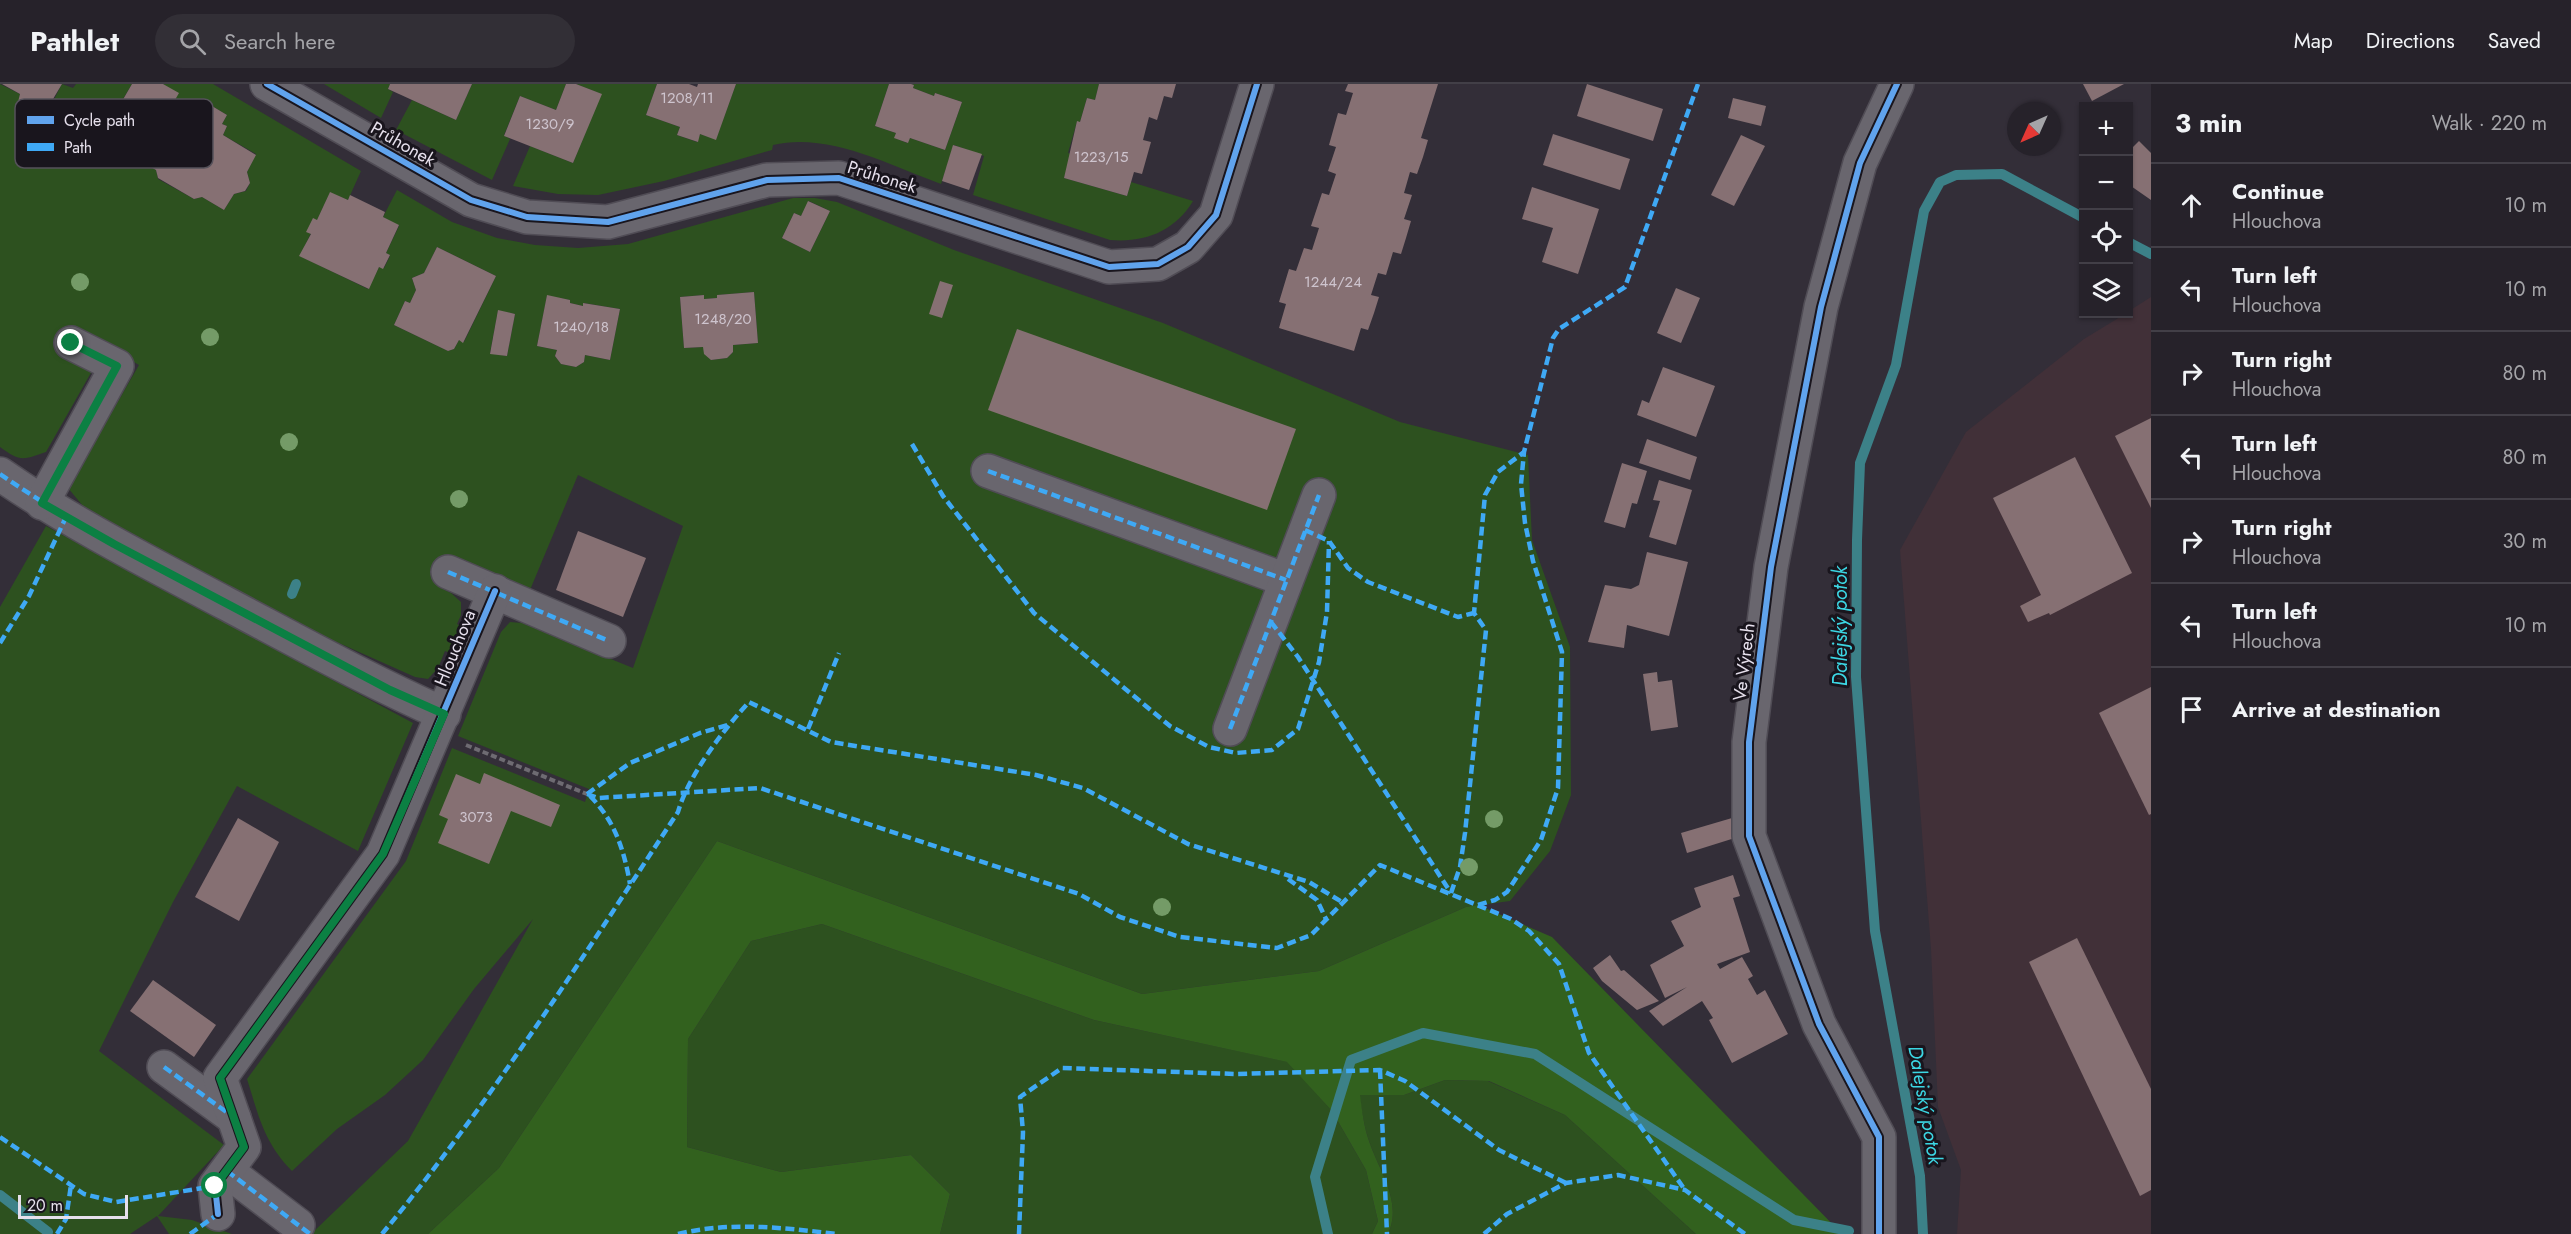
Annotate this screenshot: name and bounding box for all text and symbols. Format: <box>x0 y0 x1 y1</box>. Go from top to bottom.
search box <box>155 14 575 68</box>
text: Pathlet <box>30 21 119 62</box>
icon: search <box>176 25 209 58</box>
text: Search here <box>224 25 335 57</box>
text: Map <box>2294 26 2333 56</box>
text: Directions <box>2366 26 2455 56</box>
text: Saved <box>2488 26 2541 56</box>
house number: 1208/11 <box>660 87 714 109</box>
legend <box>15 99 213 168</box>
north arrow <box>2007 102 2061 156</box>
map controls <box>2079 102 2133 318</box>
button: + <box>2079 102 2133 156</box>
text: 3 min <box>2175 104 2242 142</box>
text: Cycle path <box>64 109 135 132</box>
text: Walk · 220 m <box>2432 109 2547 138</box>
house number: 1230/9 <box>526 113 574 135</box>
street label: Průhonek <box>366 115 440 173</box>
text: Path <box>64 136 92 159</box>
house number: 1223/15 <box>1074 146 1128 168</box>
street label: Průhonek <box>844 154 920 200</box>
button: − <box>2079 156 2133 210</box>
text: Continue <box>2232 175 2324 207</box>
icon: ahead <box>2175 189 2208 222</box>
text: 10 m <box>2504 191 2547 220</box>
text: Hlouchova <box>2232 207 2321 236</box>
button: locate <box>2079 210 2133 264</box>
text: Turn left <box>2232 259 2317 291</box>
button: layers <box>2079 264 2133 318</box>
house number: 1244/24 <box>1304 271 1362 293</box>
icon: left <box>2175 273 2208 306</box>
text: 10 m <box>2504 275 2547 304</box>
text: Hlouchova <box>2232 291 2321 320</box>
house number: 1248/20 <box>694 308 752 330</box>
house number: 1240/18 <box>553 316 609 338</box>
route end <box>57 329 83 355</box>
text: Turn right <box>2232 343 2332 375</box>
icon: right <box>2175 357 2208 390</box>
text: 80 m <box>2502 359 2547 388</box>
text: Hlouchova <box>2232 375 2321 404</box>
text: Turn left <box>2232 427 2317 459</box>
icon: left <box>2175 441 2208 474</box>
text: 80 m <box>2502 443 2547 472</box>
text: Hlouchova <box>2232 459 2321 488</box>
text: Turn right <box>2232 511 2332 543</box>
icon: right <box>2175 525 2208 558</box>
text: 30 m <box>2502 527 2547 556</box>
text: Hlouchova <box>2232 543 2321 572</box>
water label: Dalejský potok <box>1826 564 1855 686</box>
text: Turn left <box>2232 595 2317 627</box>
street label: Hlouchova <box>428 606 482 690</box>
icon: left <box>2175 609 2208 642</box>
text: 10 m <box>2504 611 2547 640</box>
street label: Ve Výrech <box>1726 622 1762 702</box>
text: Hlouchova <box>2232 627 2321 656</box>
icon: arrive <box>2175 693 2208 726</box>
text: Arrive at destination <box>2232 693 2441 725</box>
house number: 3073 <box>459 806 493 828</box>
water label: Dalejský potok <box>1900 1043 1950 1168</box>
route start <box>201 1172 227 1198</box>
scale bar <box>18 1192 128 1220</box>
text: 20 m <box>27 1194 63 1217</box>

